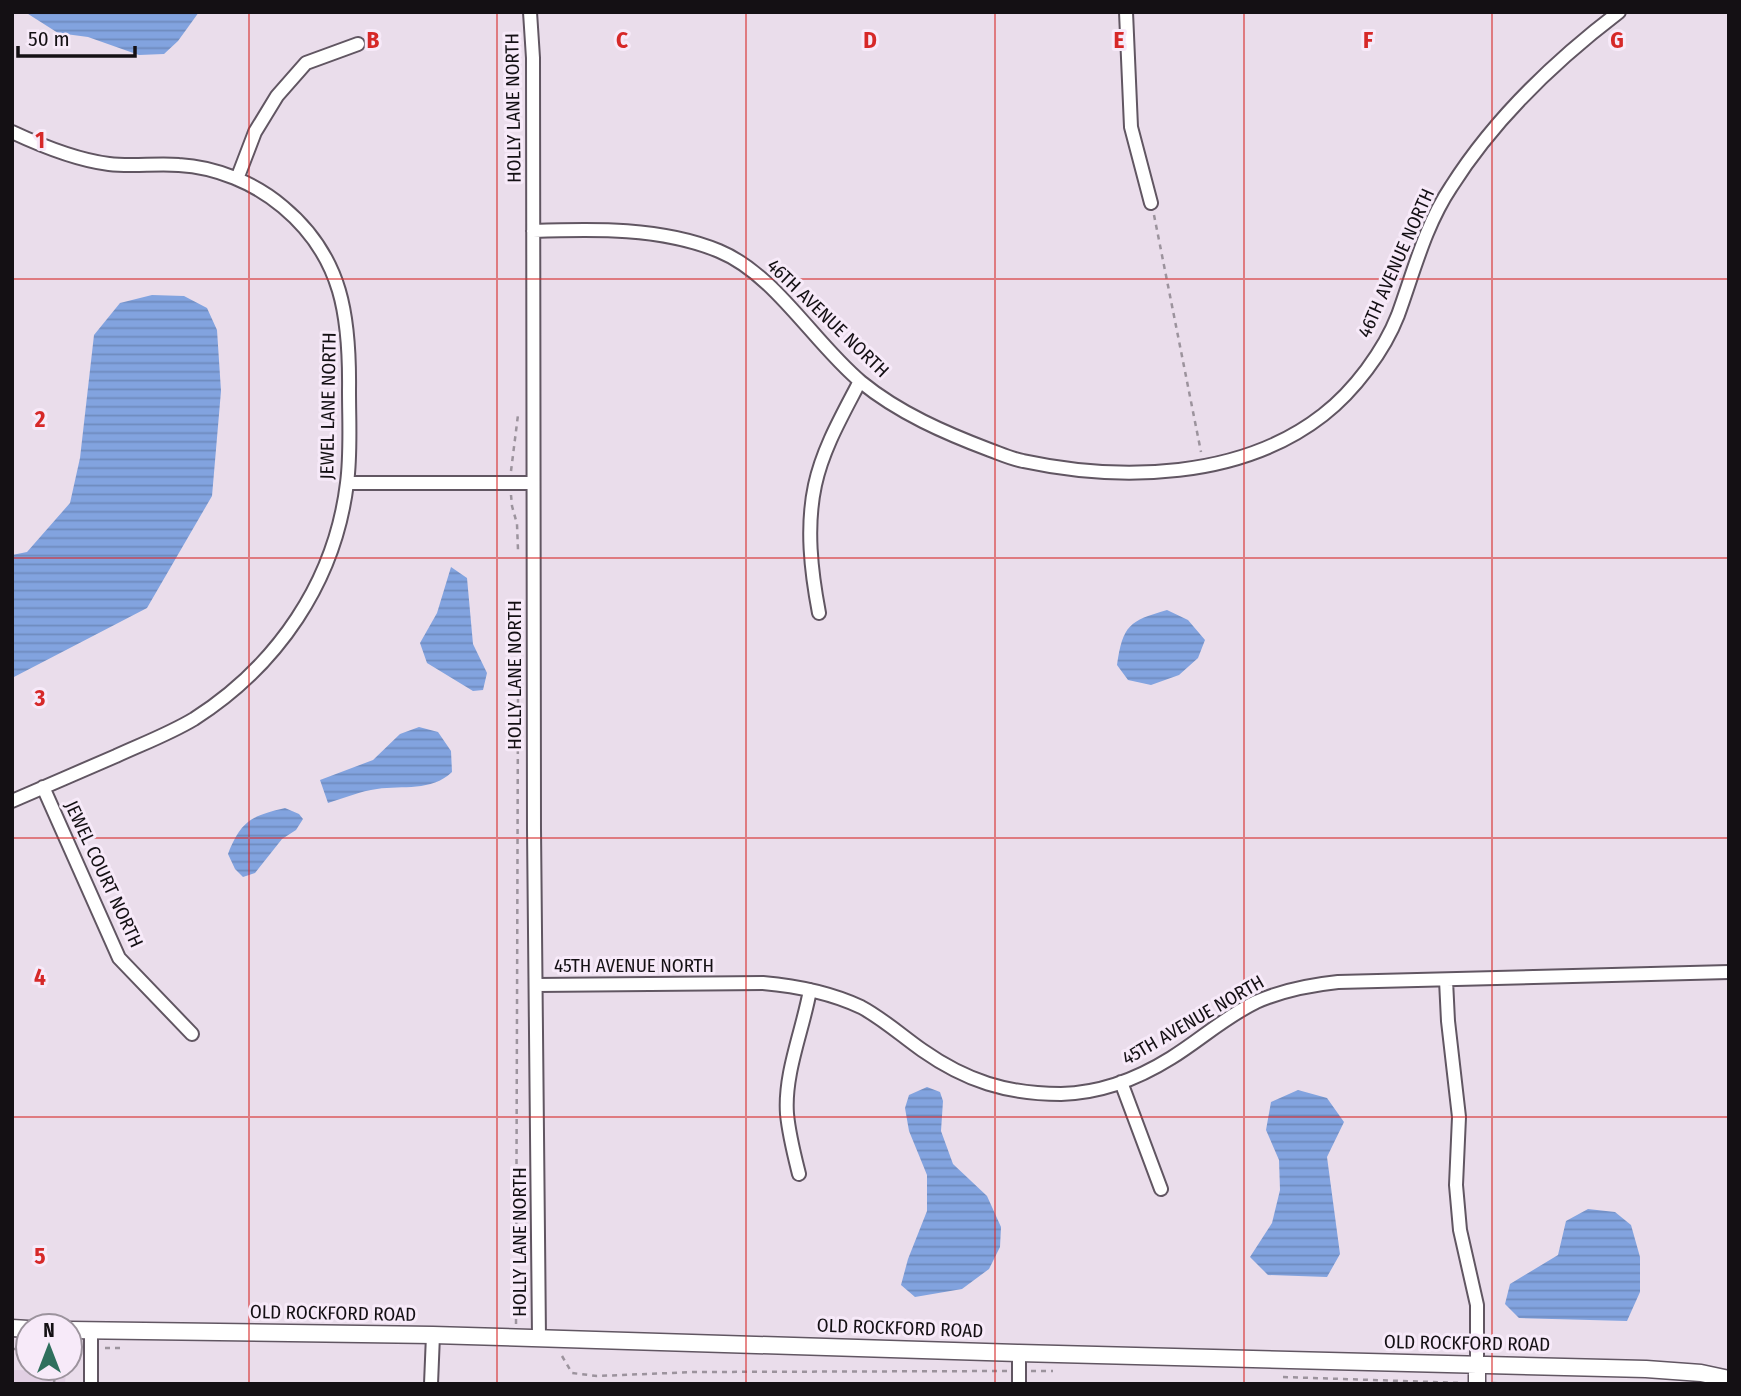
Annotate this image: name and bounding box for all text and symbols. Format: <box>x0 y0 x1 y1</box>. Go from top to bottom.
scale bar <box>18 14 135 58</box>
text: 50 m <box>28 26 70 52</box>
text: B <box>367 26 380 54</box>
text: C <box>616 26 628 54</box>
text: D <box>863 26 877 54</box>
text: E <box>1114 26 1125 54</box>
text: F <box>1363 26 1373 54</box>
text: G <box>1610 26 1624 54</box>
street label: HOLLY LANE NORTH <box>500 33 526 183</box>
text: 1 <box>35 126 45 154</box>
street label: 46TH AVENUE NORTH <box>1353 185 1439 341</box>
street label: 46TH AVENUE NORTH <box>762 254 894 382</box>
street label: JEWEL LANE NORTH <box>315 332 341 480</box>
text: 2 <box>34 405 46 433</box>
street label: HOLLY LANE NORTH <box>503 600 526 750</box>
text: 3 <box>34 684 46 712</box>
street label: JEWEL COURT NORTH <box>60 797 148 951</box>
street label: 45TH AVENUE NORTH <box>554 954 714 977</box>
text: 4 <box>34 963 46 991</box>
street label: 45TH AVENUE NORTH <box>1118 970 1268 1070</box>
street label: HOLLY LANE NORTH <box>508 1167 531 1317</box>
text: 5 <box>34 1242 46 1270</box>
street label: OLD ROCKFORD ROAD <box>250 1300 416 1326</box>
north arrow <box>14 1312 84 1382</box>
street label: OLD ROCKFORD ROAD <box>816 1314 984 1342</box>
text: N <box>43 1319 55 1342</box>
street label: OLD ROCKFORD ROAD <box>1384 1330 1550 1356</box>

